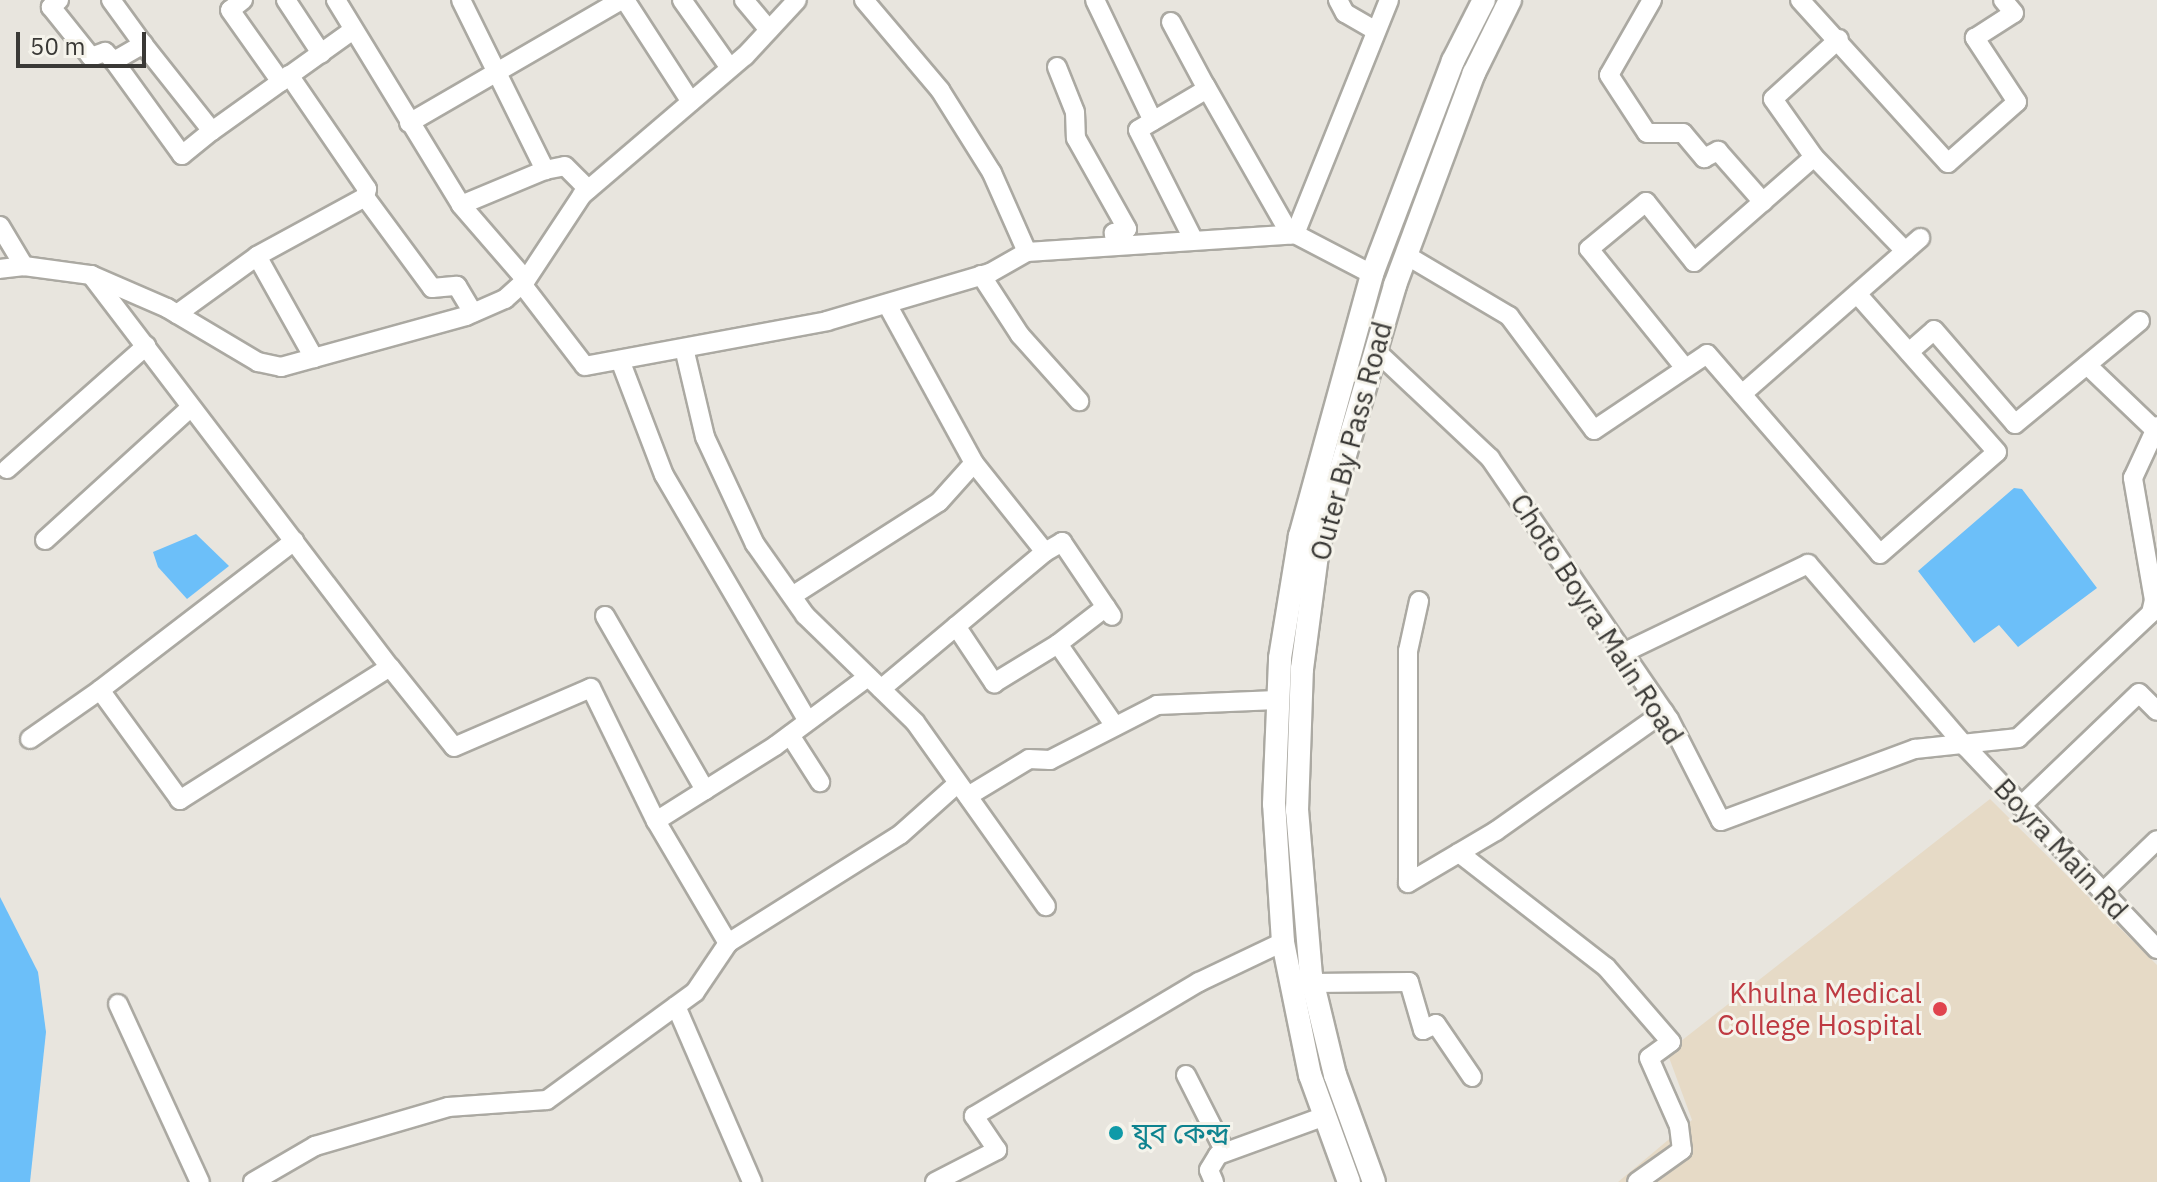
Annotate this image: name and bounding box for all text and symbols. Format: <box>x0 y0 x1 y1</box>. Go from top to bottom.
scale bar <box>20 16 150 66</box>
text: 50 m <box>30 30 85 62</box>
street label: Outer By Pass Road <box>1303 318 1399 564</box>
street label: Choto Boyra Main Road <box>1503 487 1691 751</box>
street label: Boyra Main Rd <box>1987 772 2135 926</box>
place label: Khulna Medical College Hospital <box>1717 976 1922 1042</box>
marker: Khulna Medical College Hospital <box>1929 998 1951 1020</box>
place label: যুব কেন্দ্র <box>1132 1116 1230 1150</box>
marker: যুব কেন্দ্র <box>1107 1124 1125 1142</box>

